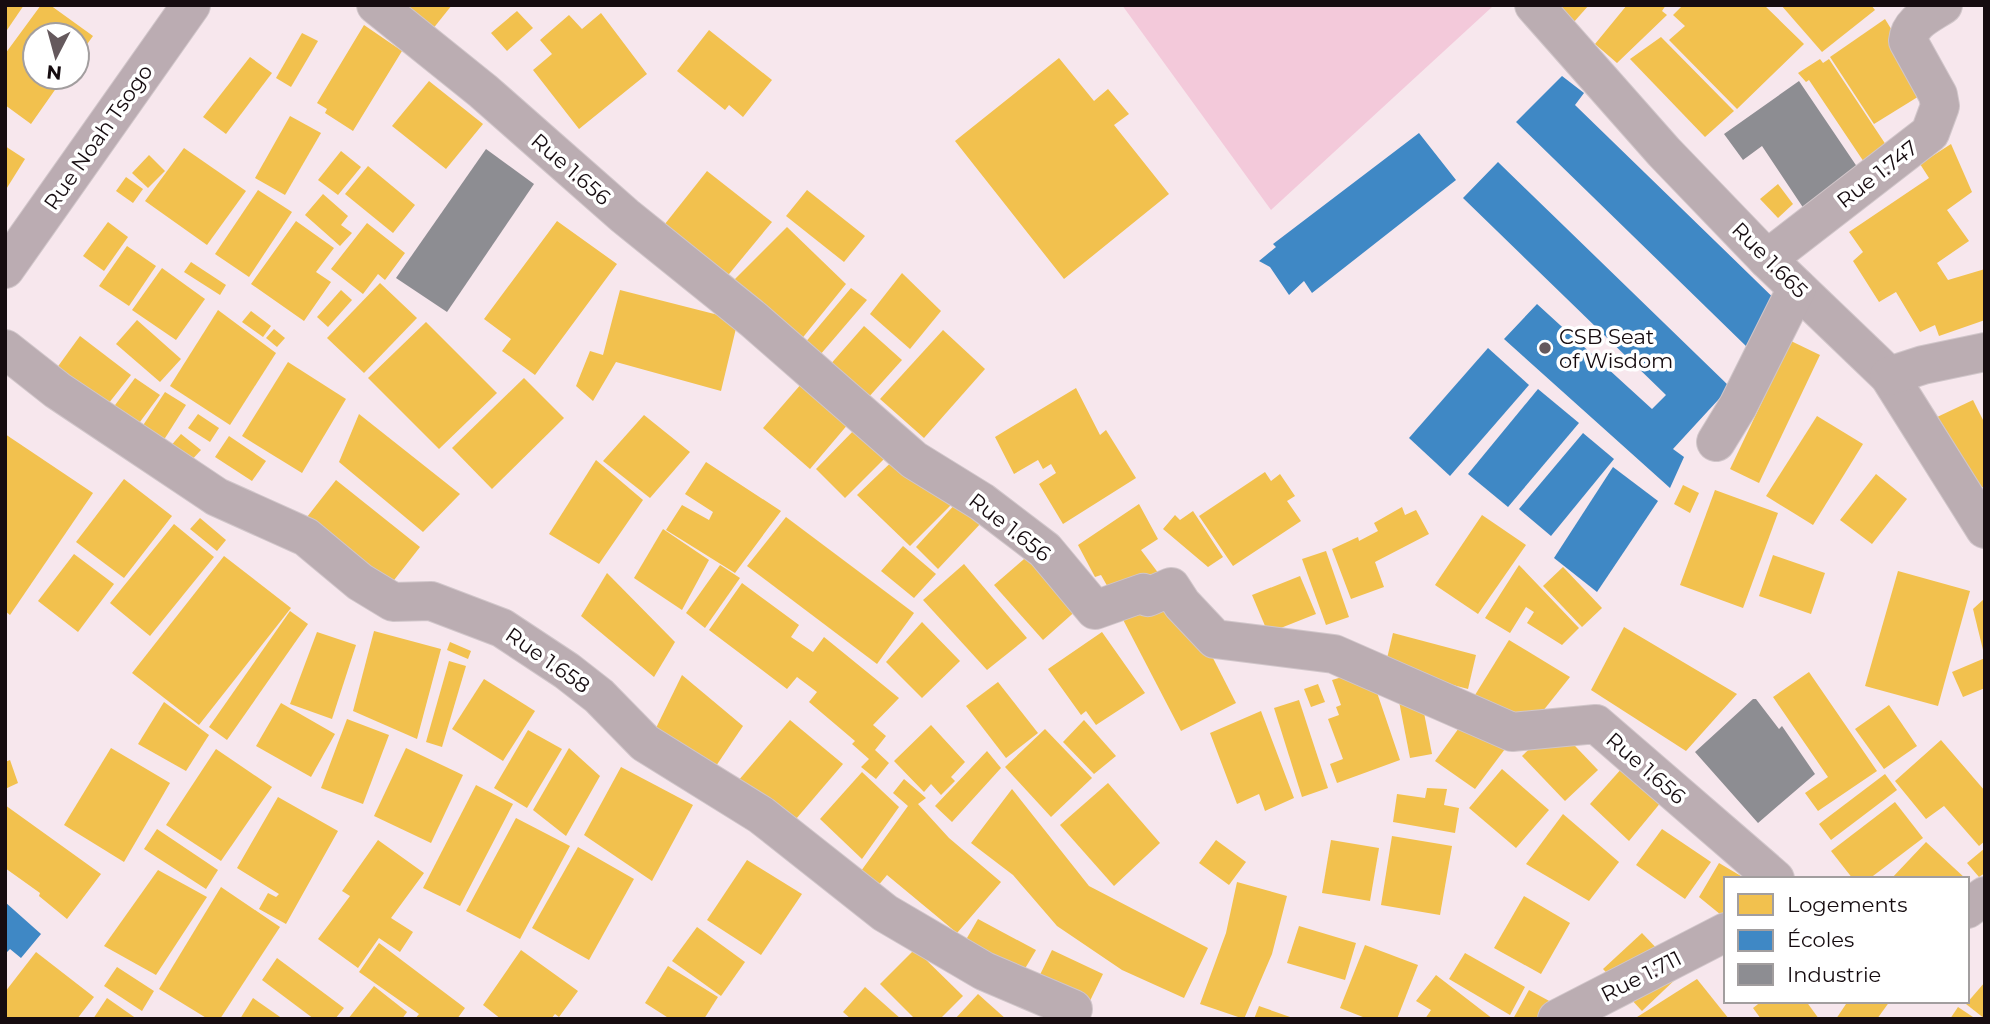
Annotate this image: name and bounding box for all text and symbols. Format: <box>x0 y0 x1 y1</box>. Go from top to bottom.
north arrow <box>21 21 91 91</box>
street label: Rue Noah Tsogo <box>38 59 158 215</box>
street label: Rue 1.656 <box>526 128 616 210</box>
street label: Rue 1.747 <box>1832 135 1922 213</box>
street label: Rue 1.665 <box>1727 217 1813 303</box>
place label: CSB Seat of Wisdom <box>1559 324 1673 373</box>
marker: CSB Seat of Wisdom <box>1537 340 1553 356</box>
street label: Rue 1.656 <box>964 487 1056 567</box>
street label: Rue 1.658 <box>501 622 595 698</box>
street label: Rue 1.656 <box>1601 727 1691 809</box>
legend <box>1724 877 1969 1003</box>
text: Logements <box>1787 892 1907 917</box>
text: Écoles <box>1787 927 1854 952</box>
street label: Rue 1.711 <box>1597 945 1685 1007</box>
text: Industrie <box>1787 962 1881 987</box>

